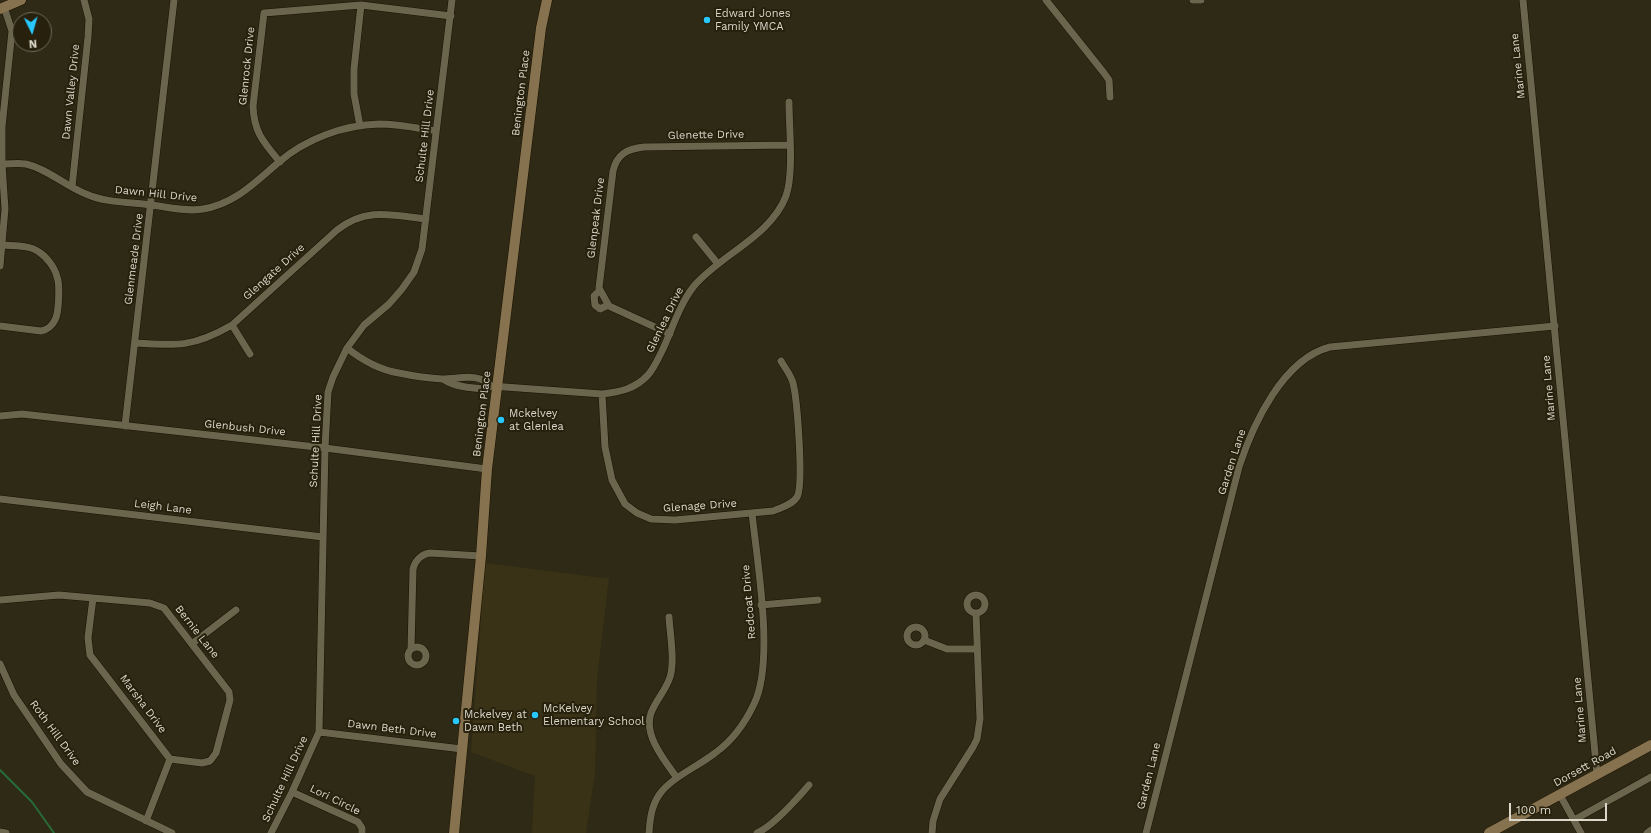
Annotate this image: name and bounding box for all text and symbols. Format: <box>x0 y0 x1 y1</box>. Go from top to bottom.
place label: Edward Jones Family YMCA <box>715 7 791 33</box>
north arrow <box>12 12 52 52</box>
marker: Edward Jones Family YMCA <box>702 15 712 25</box>
street label: Glenrock Drive <box>236 26 258 106</box>
street label: Marine Lane <box>1508 33 1528 99</box>
text: N <box>28 37 38 50</box>
street label: Dawn Valley Drive <box>59 44 83 140</box>
street label: Benington Place <box>509 49 533 137</box>
street label: Schulte Hill Drive <box>413 89 437 183</box>
street label: Glenette Drive <box>668 128 744 142</box>
street label: Glenpeak Drive <box>584 177 608 259</box>
street label: Dawn Hill Drive <box>114 183 198 205</box>
street label: Glenmeade Drive <box>122 213 146 305</box>
street label: Glengate Drive <box>240 241 308 303</box>
street label: Glenlea Drive <box>643 285 687 355</box>
street label: Marine Lane <box>1540 355 1558 421</box>
street label: Benington Place <box>470 370 494 458</box>
street label: Schulte Hill Drive <box>307 394 325 488</box>
place label: Mckelvey at Glenlea <box>509 407 564 433</box>
marker: Mckelvey at Glenlea <box>496 415 506 425</box>
street label: Glenbush Drive <box>204 417 286 439</box>
street label: Garden Lane <box>1215 427 1249 497</box>
street label: Leigh Lane <box>133 497 193 517</box>
street label: Glenage Drive <box>663 497 737 515</box>
street label: Redcoat Drive <box>739 564 759 640</box>
street label: Bernie Lane <box>172 603 222 661</box>
street label: Marsha Drive <box>117 672 169 736</box>
street label: Marine Lane <box>1571 677 1589 743</box>
street label: Roth Hill Drive <box>27 698 83 768</box>
place label: McKelvey Elementary School <box>543 702 645 728</box>
place label: Mckelvey at Dawn Beth <box>464 708 527 734</box>
marker: McKelvey Elementary School <box>530 710 540 720</box>
marker: Mckelvey at Dawn Beth <box>451 716 461 726</box>
street label: Dawn Beth Drive <box>347 717 437 741</box>
street label: Schulte Hill Drive <box>259 734 311 824</box>
street label: Garden Lane <box>1134 741 1164 811</box>
street label: Dorsett Road <box>1551 744 1619 790</box>
street label: Lori Circle <box>307 782 363 818</box>
scale bar <box>1511 795 1609 821</box>
text: 100 m <box>1516 803 1551 817</box>

